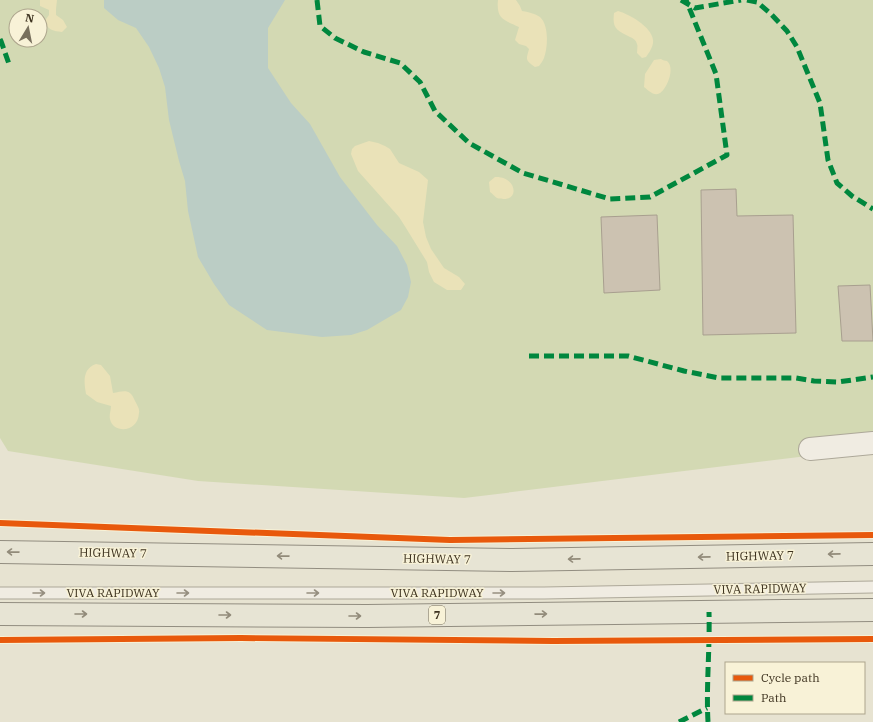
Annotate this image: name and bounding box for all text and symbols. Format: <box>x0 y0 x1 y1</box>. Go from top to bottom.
north arrow <box>8 8 48 48</box>
text: N <box>24 11 36 26</box>
street label: HIGHWAY 7 <box>79 544 147 561</box>
street label: HIGHWAY 7 <box>726 547 794 564</box>
one-way arrow <box>7 548 20 556</box>
street label: HIGHWAY 7 <box>403 550 471 567</box>
one-way arrow <box>828 550 841 558</box>
one-way arrow <box>277 552 290 560</box>
one-way arrow <box>698 553 711 560</box>
one-way arrow <box>568 555 581 563</box>
street label: VIVA RAPIDWAY <box>713 580 807 597</box>
street label: VIVA RAPIDWAY <box>66 585 160 600</box>
street label: VIVA RAPIDWAY <box>390 585 484 600</box>
one-way arrow <box>32 589 45 597</box>
one-way arrow <box>176 589 189 597</box>
one-way arrow <box>306 589 319 597</box>
one-way arrow <box>492 589 505 597</box>
road number: 7 <box>429 606 445 624</box>
one-way arrow <box>74 610 87 618</box>
one-way arrow <box>534 610 547 618</box>
one-way arrow <box>218 611 231 619</box>
one-way arrow <box>348 612 361 620</box>
legend <box>725 662 865 714</box>
text: Cycle path <box>761 670 820 685</box>
text: Path <box>761 690 787 705</box>

